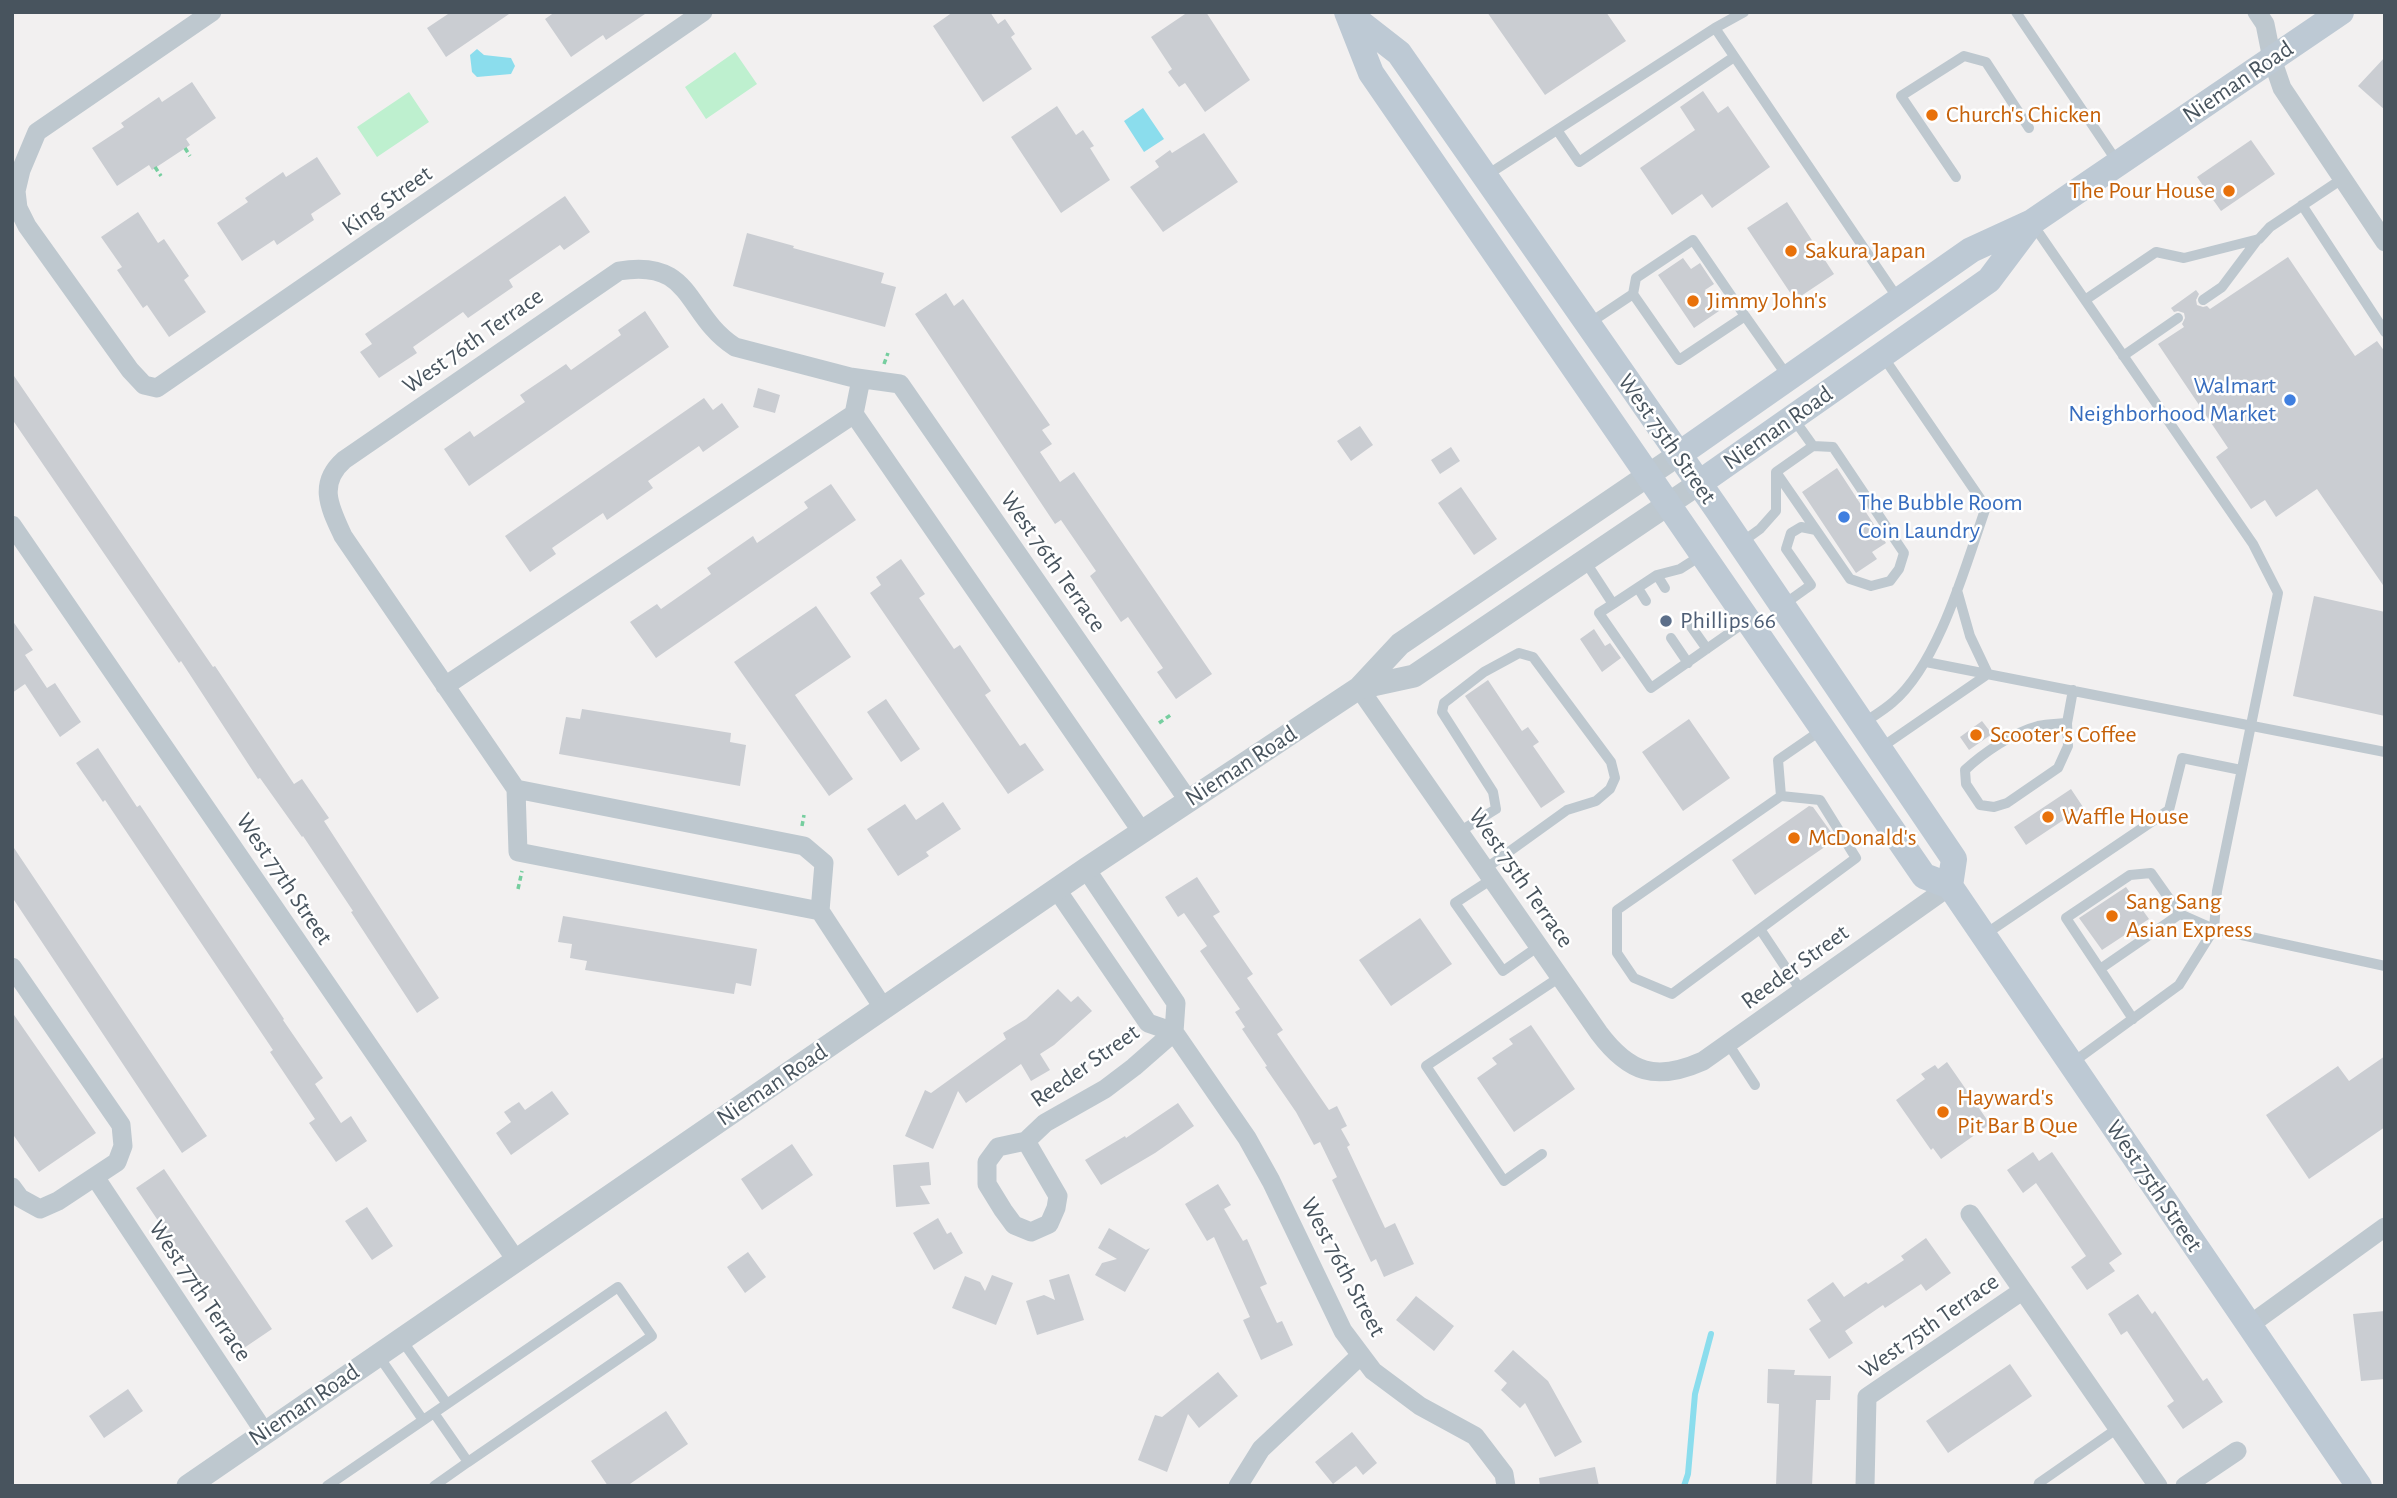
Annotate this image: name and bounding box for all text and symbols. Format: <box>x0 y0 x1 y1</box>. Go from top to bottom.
street label: Nieman Road <box>2177 34 2299 130</box>
place label: Church's Chicken <box>1946 101 2102 129</box>
marker: Church's Chicken <box>1924 107 1940 123</box>
street label: King Street <box>336 160 438 242</box>
place label: The Pour House <box>2069 177 2215 205</box>
marker: The Pour House <box>2221 183 2237 199</box>
place label: Sakura Japan <box>1805 237 1926 265</box>
marker: Sakura Japan <box>1783 243 1799 259</box>
street label: West 76th Terrace <box>397 282 549 400</box>
place label: Jimmy John's <box>1707 287 1827 315</box>
marker: Jimmy John's <box>1685 293 1701 309</box>
street label: West 75th Street <box>1611 368 1723 510</box>
place label: Walmart Neighborhood Market <box>2068 372 2276 428</box>
street label: Nieman Road <box>1718 380 1838 476</box>
marker: Walmart Neighborhood Market <box>2282 392 2298 408</box>
street label: West 76th Terrace <box>994 486 1112 638</box>
place label: The Bubble Room Coin Laundry <box>1858 489 2023 545</box>
marker: The Bubble Room Coin Laundry <box>1836 509 1852 525</box>
place label: Phillips 66 <box>1680 607 1776 635</box>
marker: Phillips 66 <box>1658 613 1674 629</box>
street label: Nieman Road <box>1180 719 1302 813</box>
place label: Scooter's Coffee <box>1990 721 2137 749</box>
marker: Scooter's Coffee <box>1968 727 1984 743</box>
street label: West 75th Terrace <box>1462 803 1580 953</box>
place label: Waffle House <box>2062 803 2189 831</box>
street label: West 77th Street <box>229 808 339 950</box>
marker: Waffle House <box>2040 809 2056 825</box>
place label: McDonald's <box>1808 824 1917 852</box>
marker: McDonald's <box>1786 830 1802 846</box>
place label: Sang Sang Asian Express <box>2126 888 2252 944</box>
marker: Sang Sang Asian Express <box>2104 908 2120 924</box>
street label: Reeder Street <box>1735 918 1855 1016</box>
street label: Reeder Street <box>1025 1018 1145 1114</box>
street label: Nieman Road <box>711 1037 833 1133</box>
place label: Hayward's Pit Bar B Que <box>1957 1084 2078 1140</box>
marker: Hayward's Pit Bar B Que <box>1935 1104 1951 1120</box>
street label: West 75th Street <box>2099 1115 2209 1257</box>
street label: West 76th Street <box>1294 1192 1392 1342</box>
street label: West 77th Terrace <box>142 1215 258 1367</box>
street label: West 75th Terrace <box>1854 1267 2004 1385</box>
street label: Nieman Road <box>243 1357 365 1453</box>

